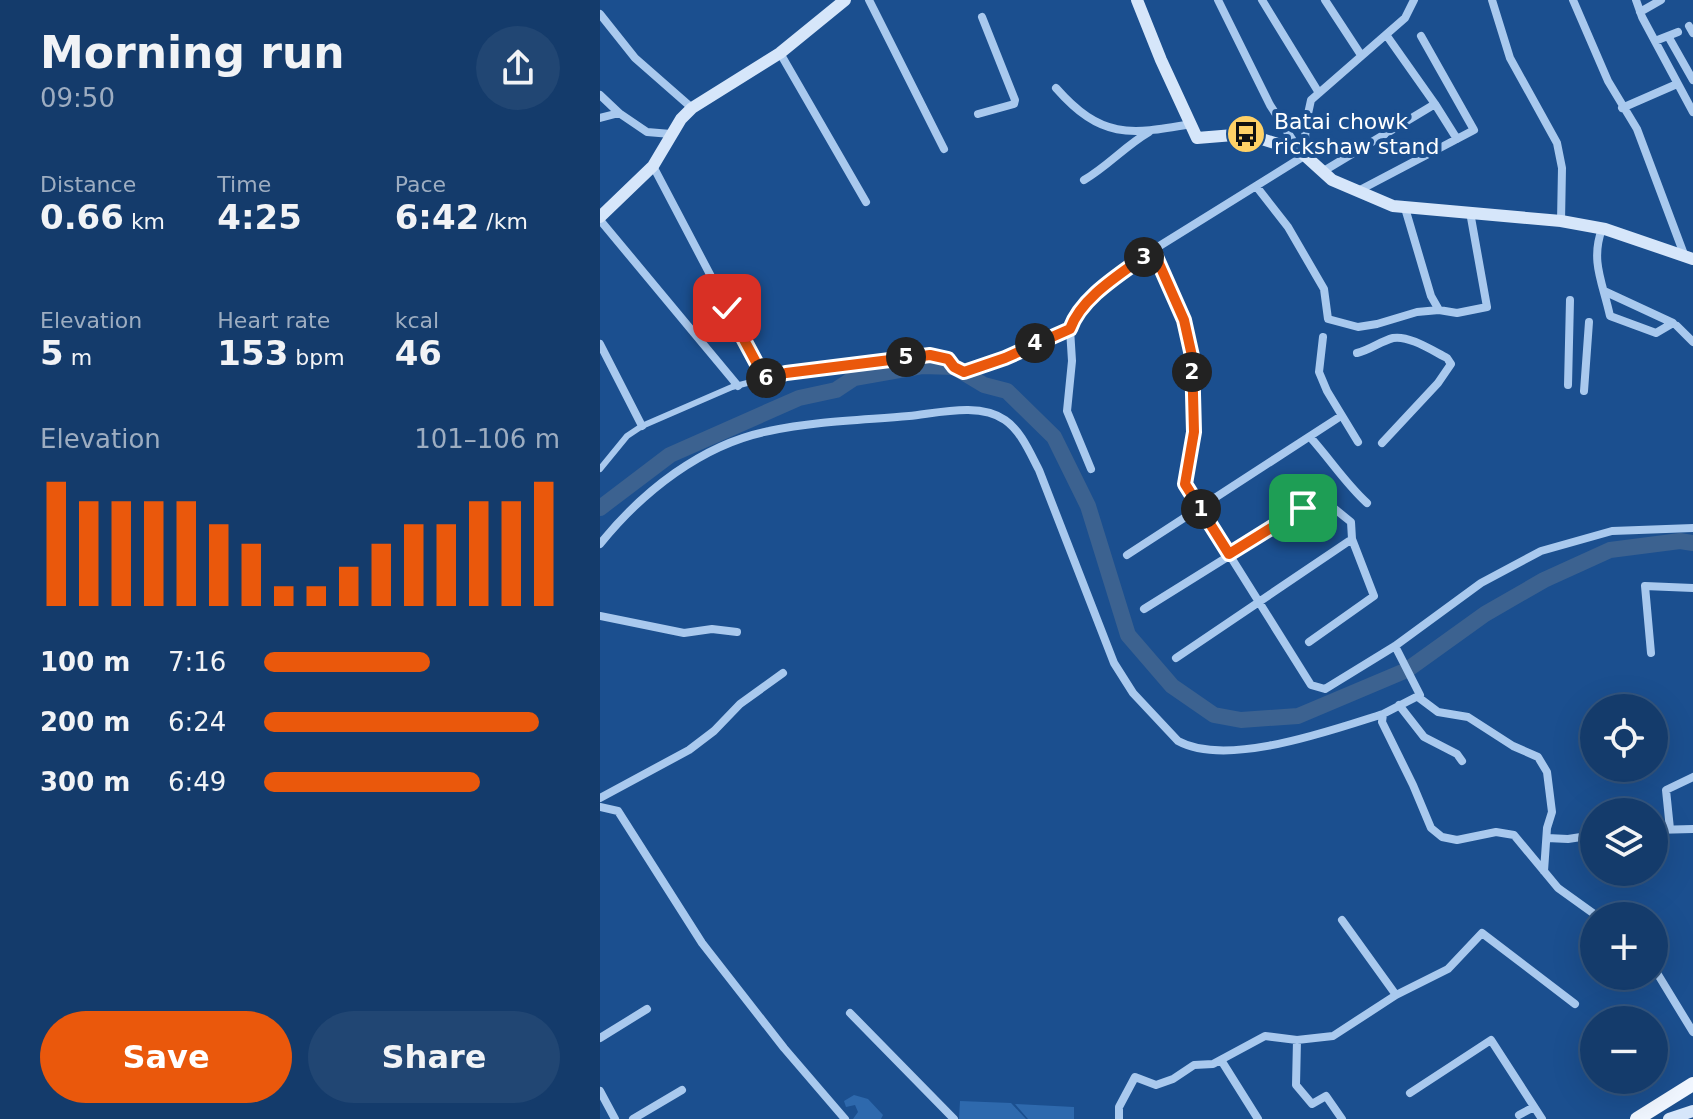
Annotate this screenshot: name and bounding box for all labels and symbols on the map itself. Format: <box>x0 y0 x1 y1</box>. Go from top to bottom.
place label: Batai chowk rickshaw stand <box>1274 109 1439 159</box>
bus stop icon: Batai chowk rickshaw stand <box>1225 113 1267 155</box>
pin: 3 <box>1124 237 1164 277</box>
pin <box>693 274 761 342</box>
pin: 4 <box>1015 323 1055 363</box>
pin: 5 <box>886 337 926 377</box>
pin: 2 <box>1172 352 1212 392</box>
pin: 6 <box>746 358 786 398</box>
pin <box>1269 474 1337 542</box>
pin: 1 <box>1181 489 1221 529</box>

